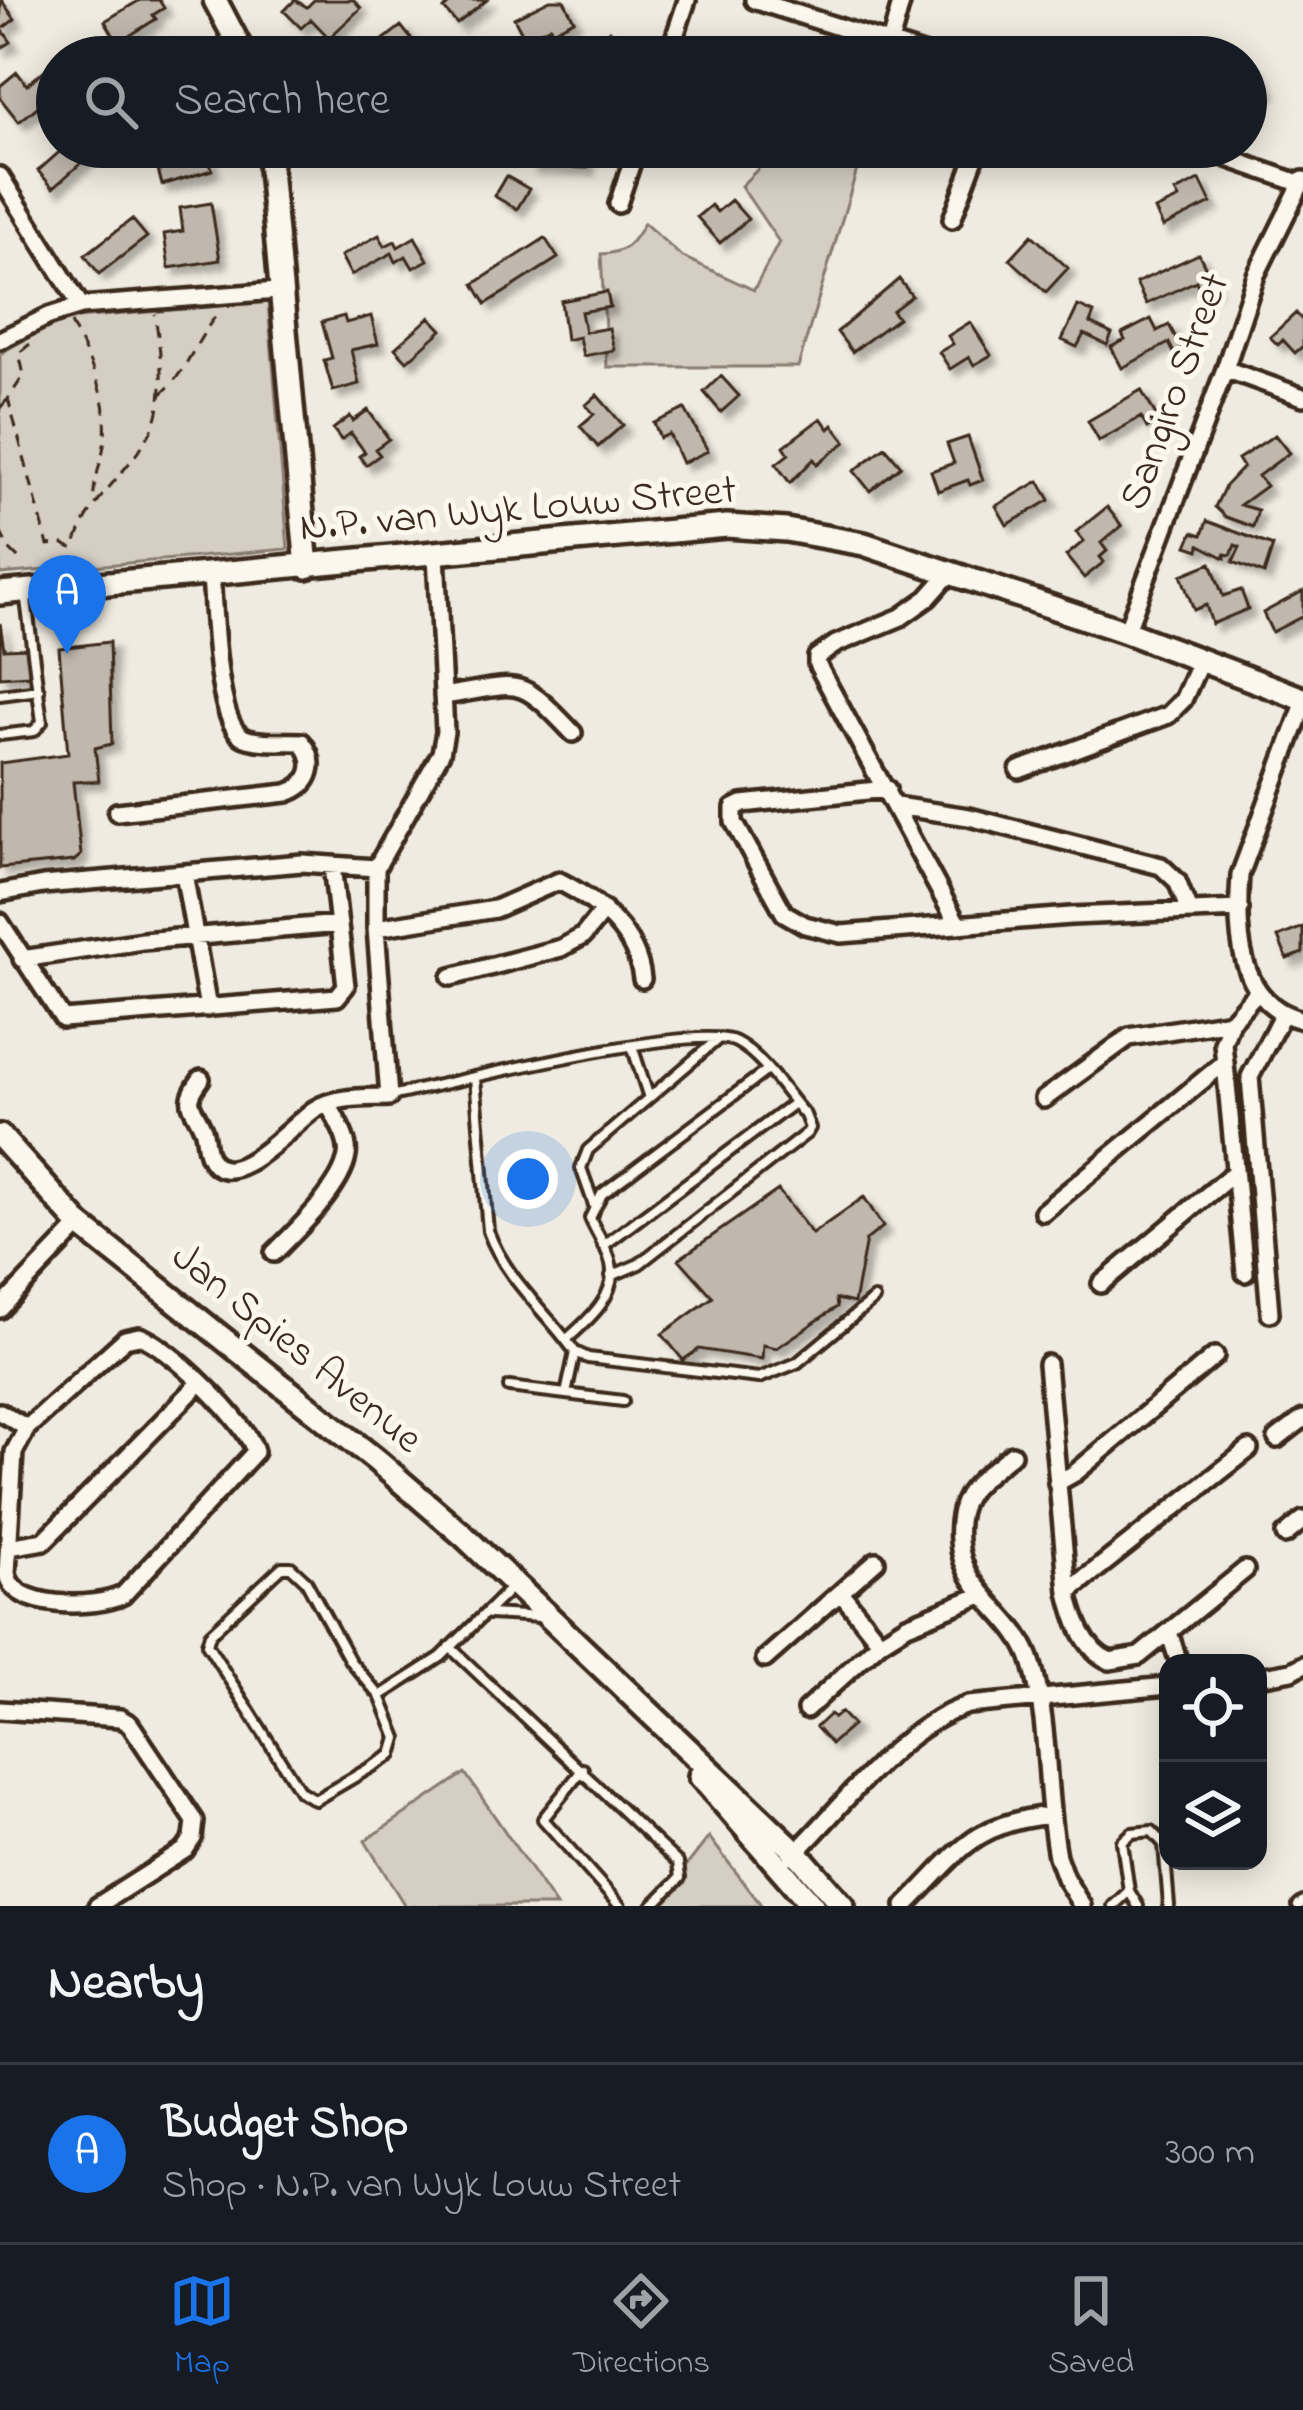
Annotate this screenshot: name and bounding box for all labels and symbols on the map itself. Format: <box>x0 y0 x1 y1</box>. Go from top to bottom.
street label: Sangiro Street <box>1105 265 1247 519</box>
street label: N.P. van Wyk Louw Street <box>297 461 739 559</box>
pin: A <box>28 555 106 654</box>
your location <box>498 1149 558 1209</box>
street label: Jan Spies Avenue <box>157 1228 435 1470</box>

